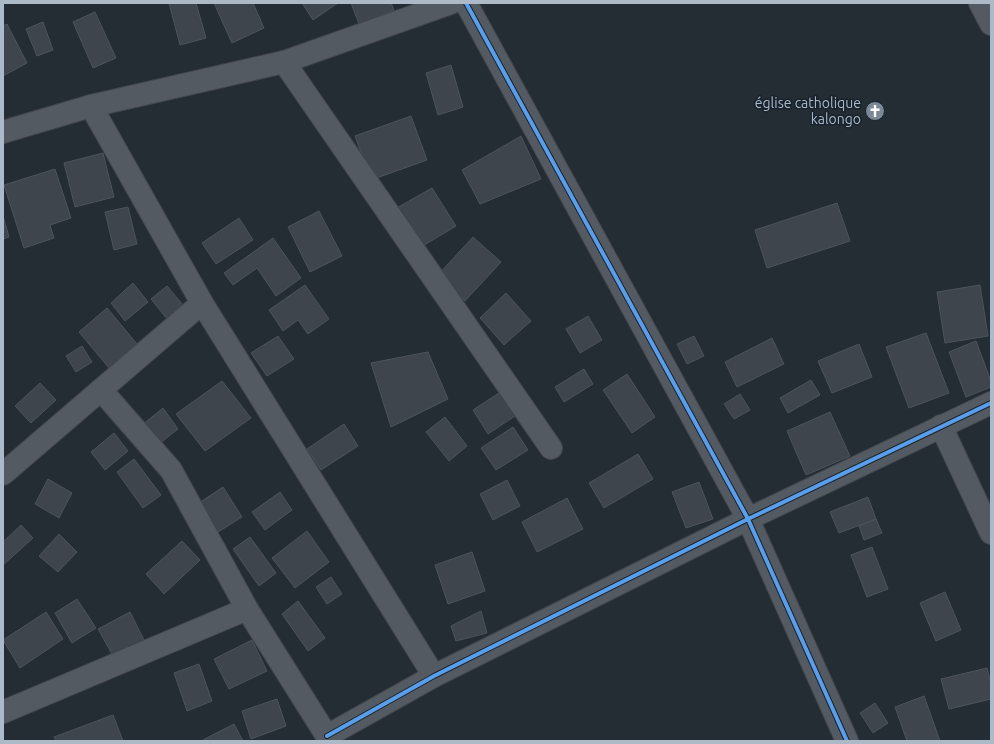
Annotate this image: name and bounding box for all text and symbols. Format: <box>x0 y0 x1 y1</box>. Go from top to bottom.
place label: église catholique kalongo <box>755 95 861 127</box>
church icon: église catholique kalongo <box>864 100 886 122</box>

